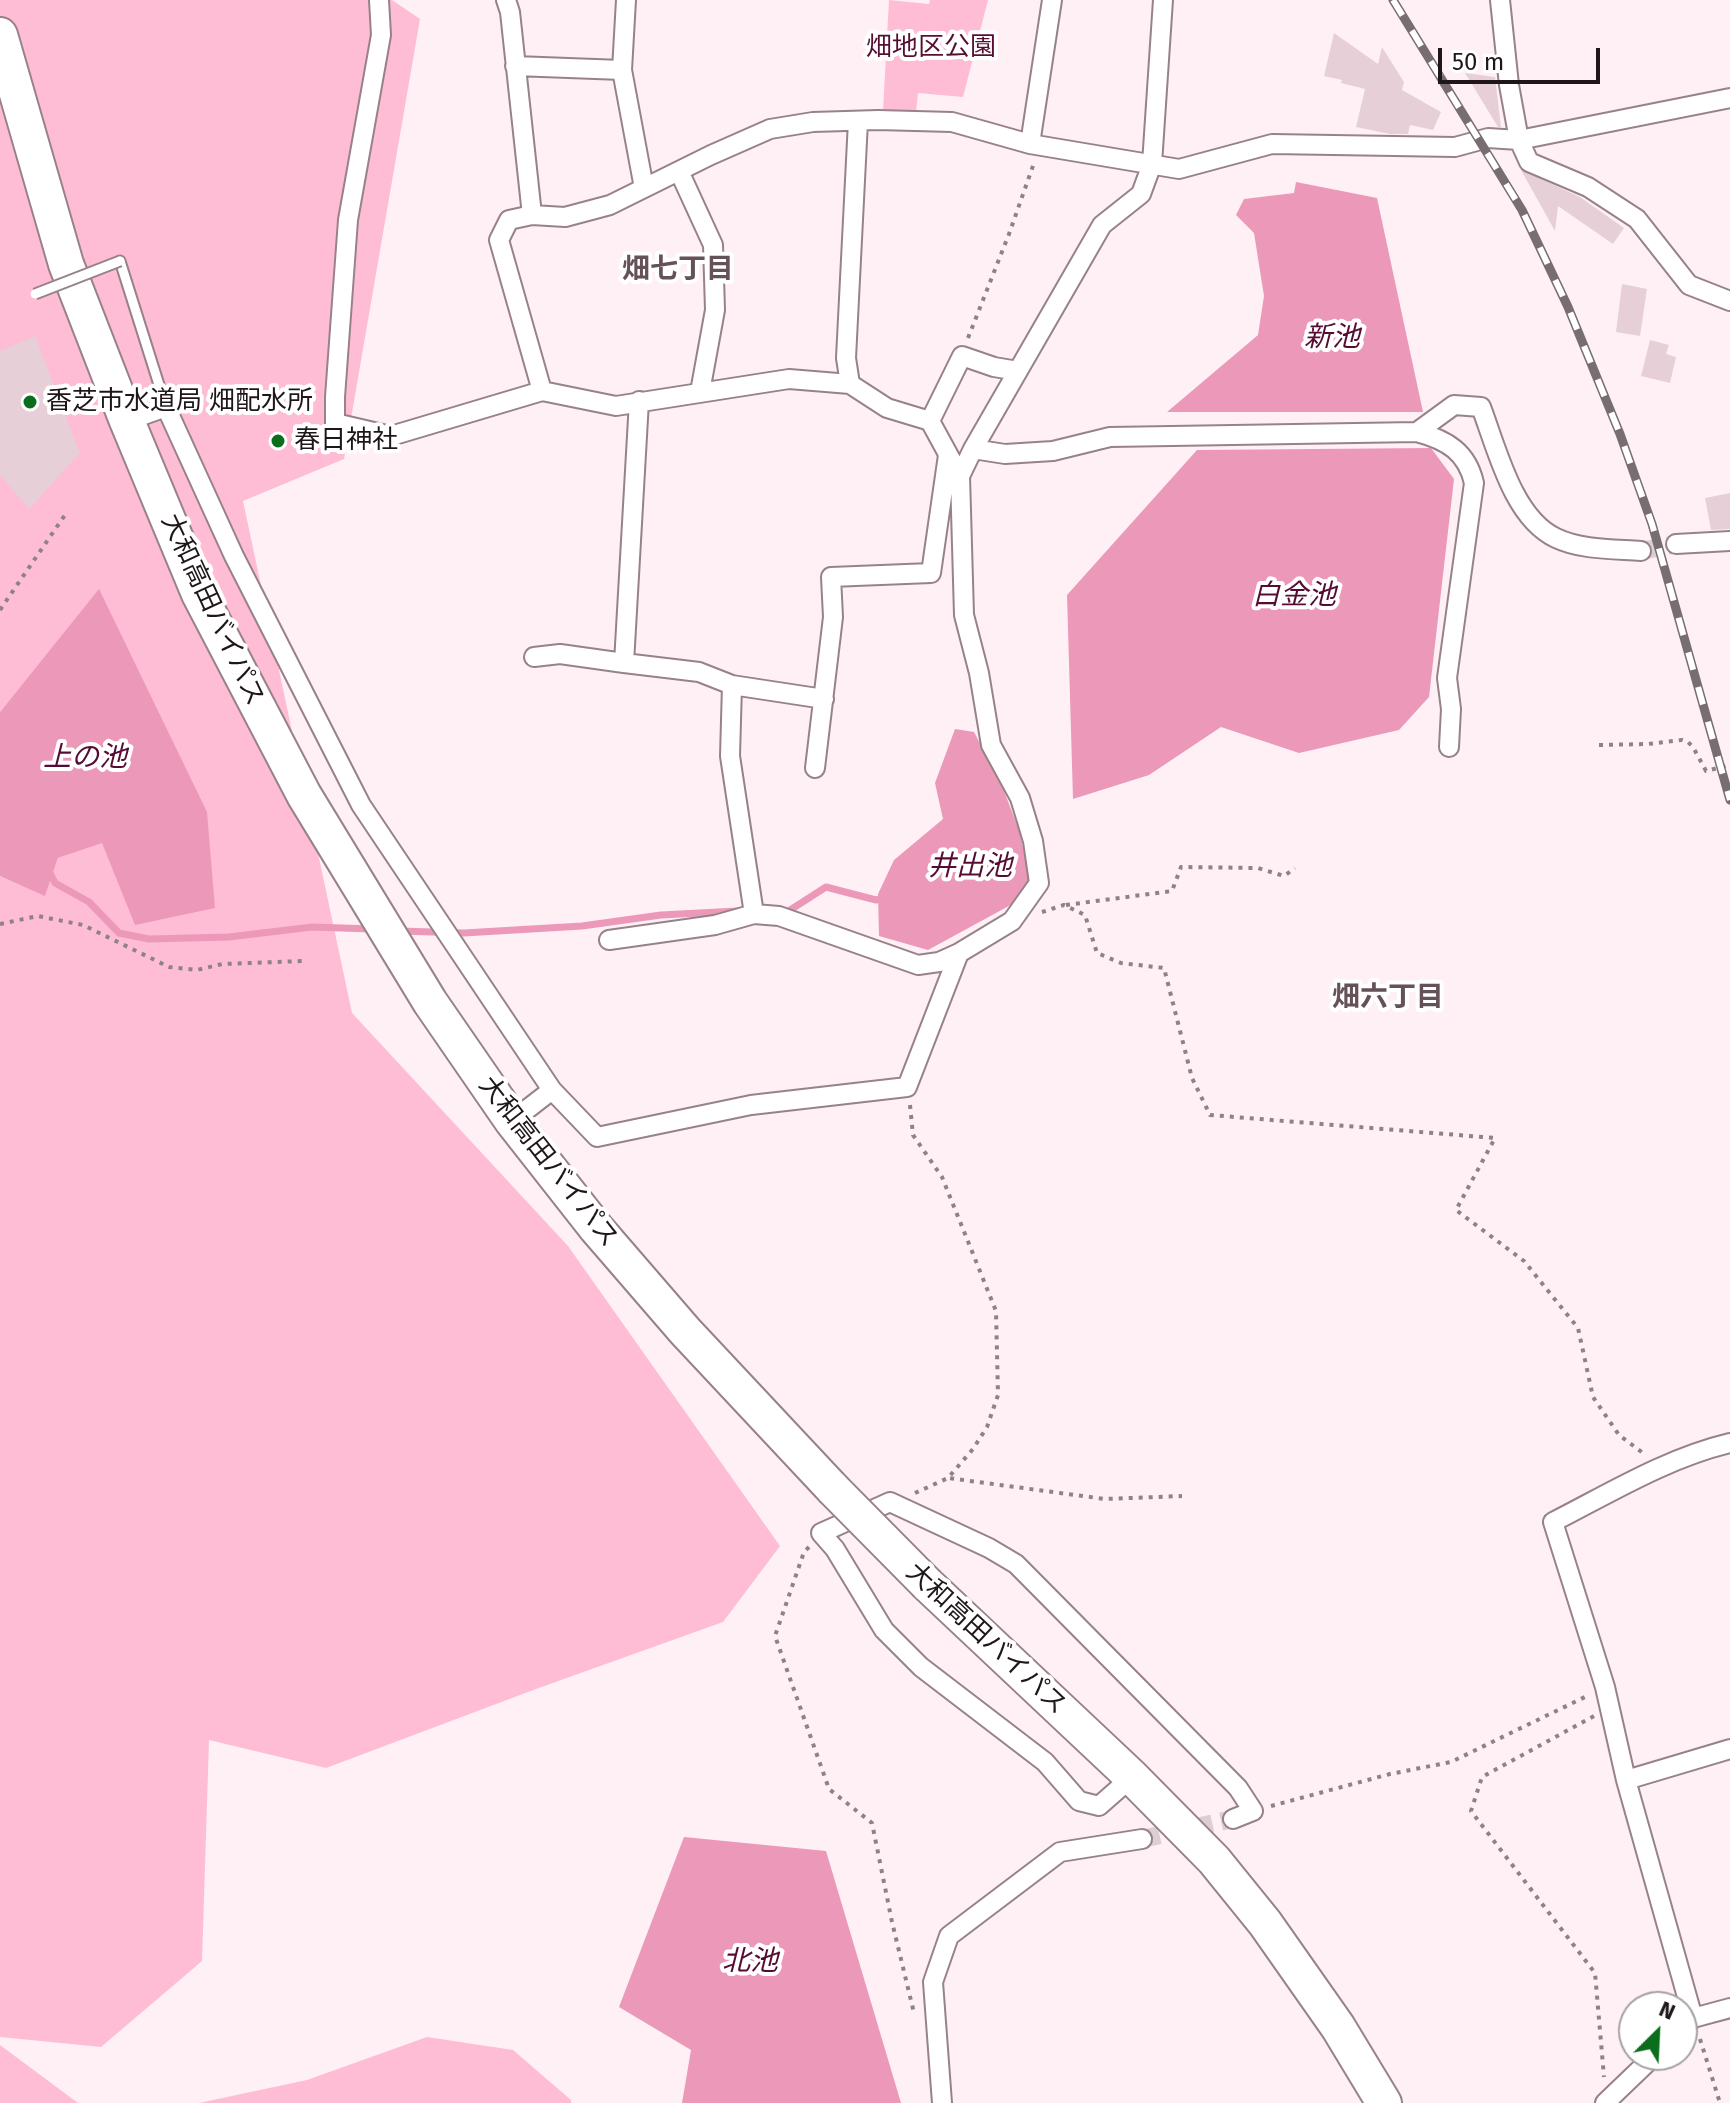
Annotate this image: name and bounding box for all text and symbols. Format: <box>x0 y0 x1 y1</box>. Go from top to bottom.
park label: 畑地区公園 <box>866 32 996 64</box>
scale bar <box>1442 32 1604 82</box>
text: 50 m <box>1452 48 1504 76</box>
district label: 畑七丁目 <box>622 253 734 287</box>
water label: 新池 <box>1304 321 1360 355</box>
place label: 香芝市水道局 畑配水所 <box>46 386 313 418</box>
marker: 香芝市水道局 畑配水所 <box>21 393 39 411</box>
place label: 春日神社 <box>294 425 398 457</box>
marker: 春日神社 <box>269 432 287 450</box>
street label: 大和高田バイパス <box>154 509 270 711</box>
water label: 白金池 <box>1252 579 1336 613</box>
water label: 上の池 <box>43 741 127 775</box>
water label: 井出池 <box>928 850 1012 884</box>
district label: 畑六丁目 <box>1332 981 1444 1015</box>
street label: 大和高田バイパス <box>472 1070 624 1254</box>
street label: 大和高田バイパス <box>899 1557 1073 1721</box>
water label: 北池 <box>722 1945 778 1979</box>
north arrow <box>1618 1991 1698 2071</box>
text: N <box>1655 1995 1679 2026</box>

